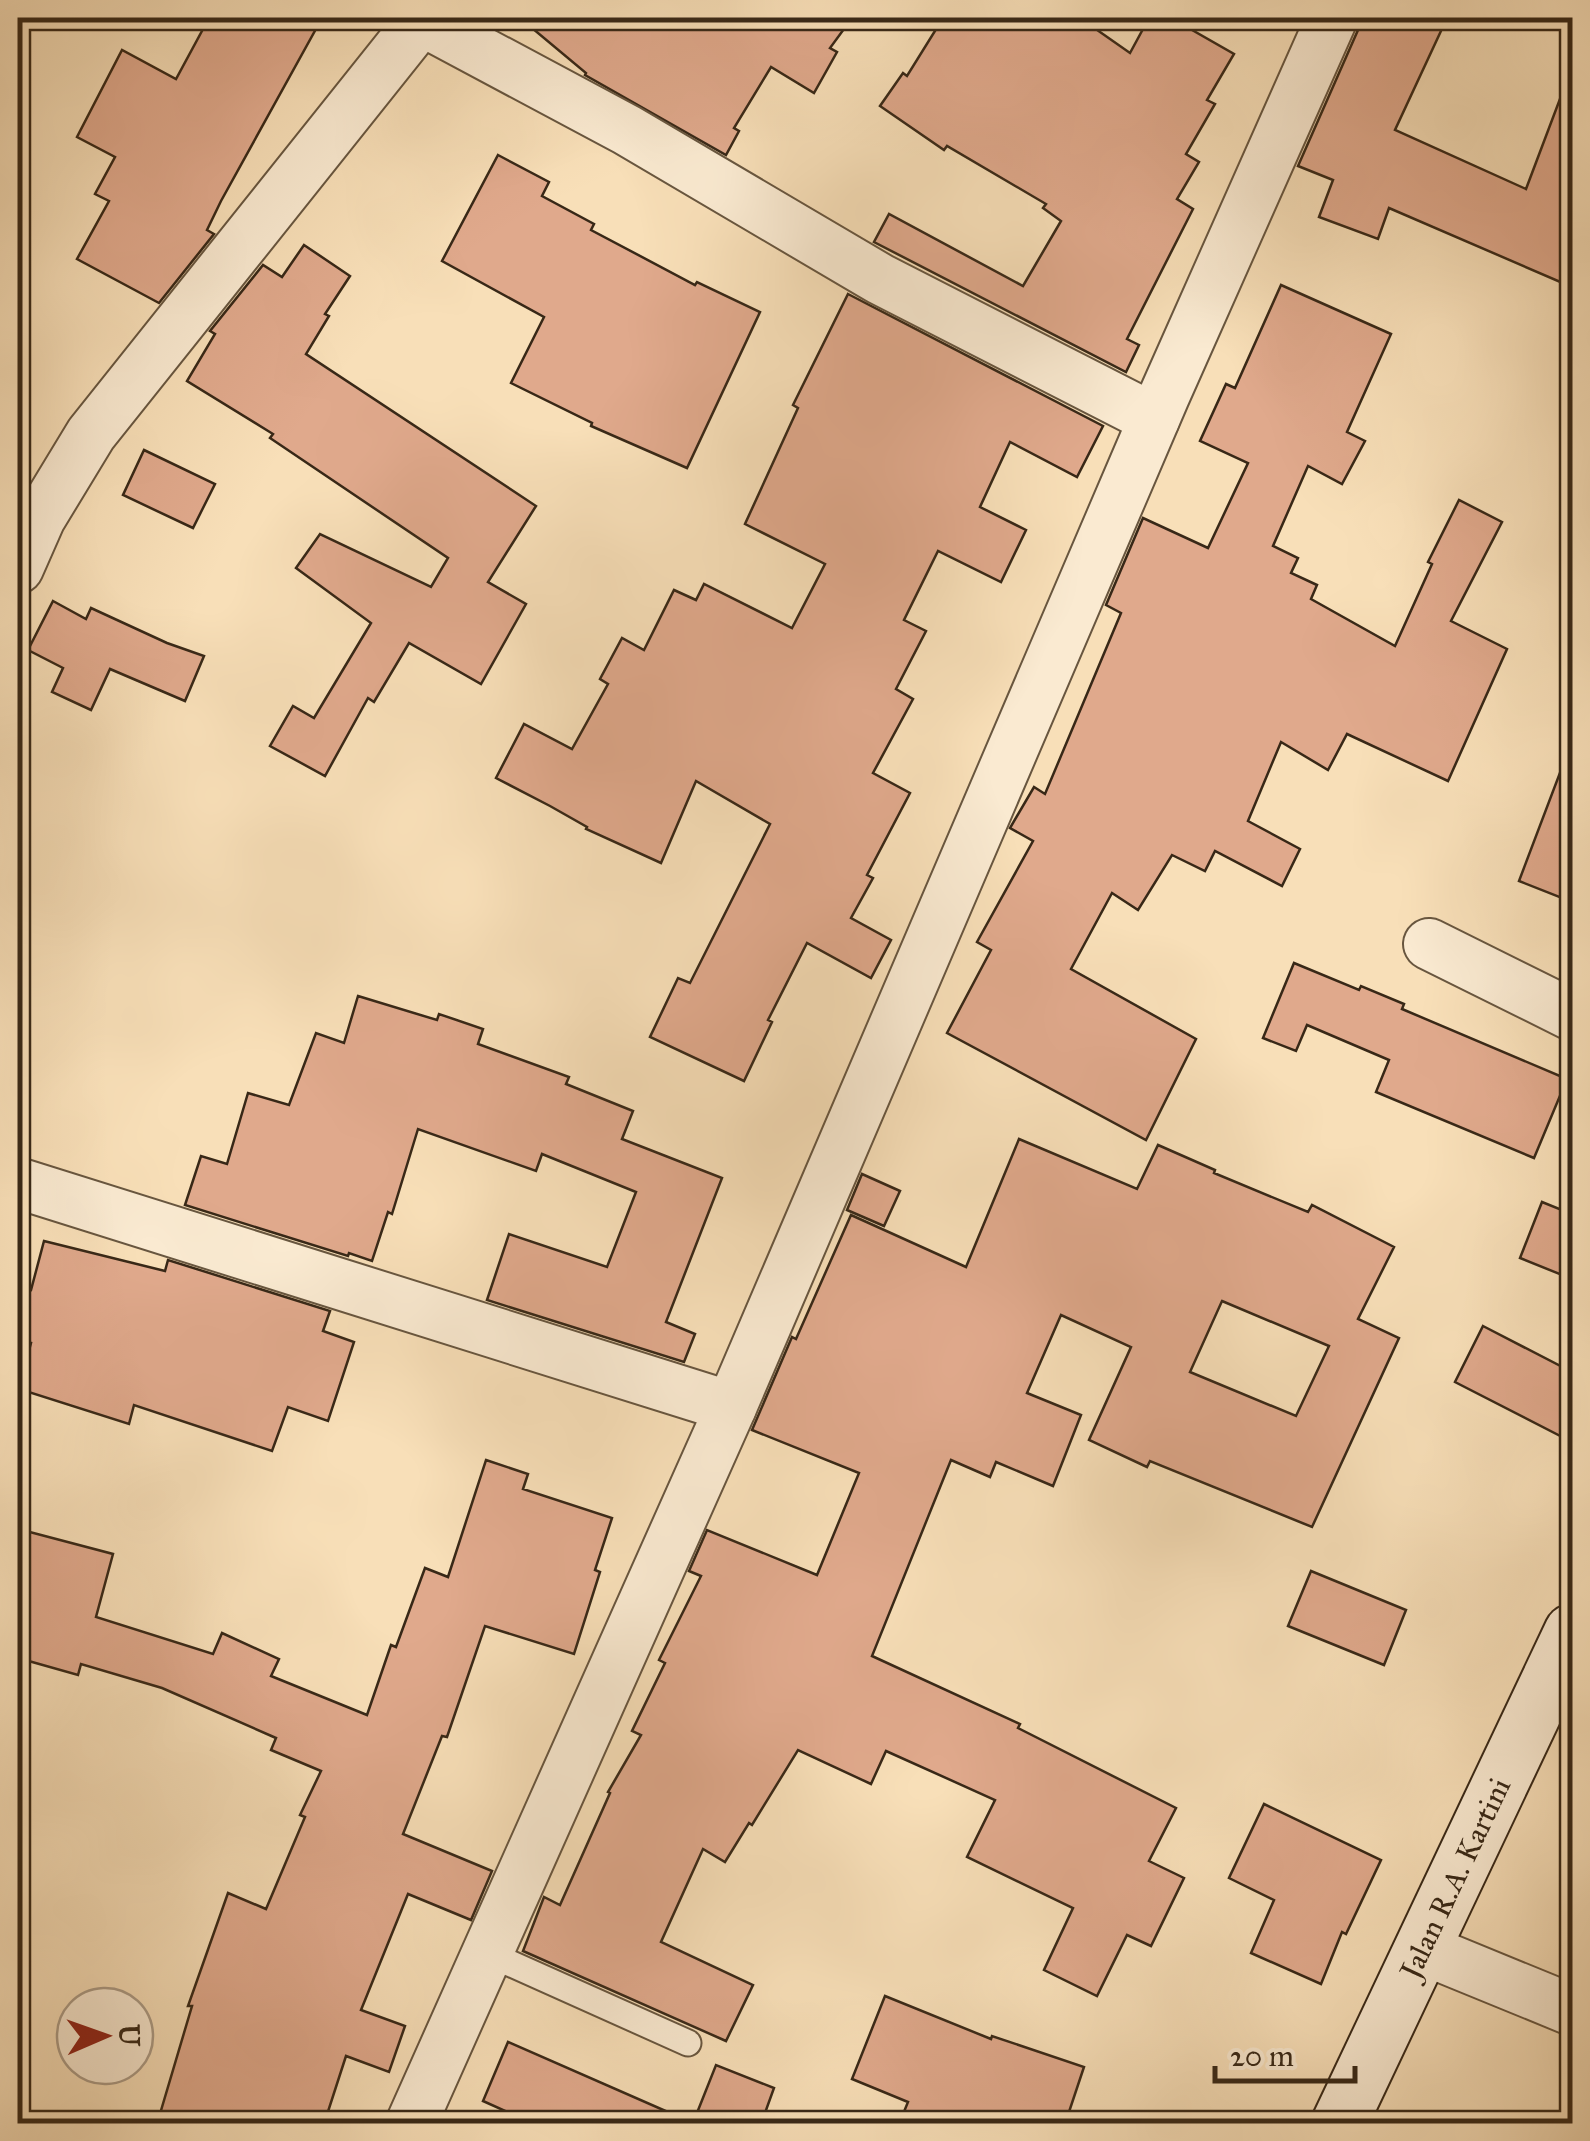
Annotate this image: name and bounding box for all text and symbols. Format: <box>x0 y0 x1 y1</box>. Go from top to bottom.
street label: Jalan R.A. Kartini <box>1391 1772 1518 1987</box>
north arrow <box>55 1986 155 2086</box>
scale bar <box>1215 2021 1355 2083</box>
text: U <box>112 2023 147 2048</box>
text: 20 m <box>1230 2038 1294 2074</box>

